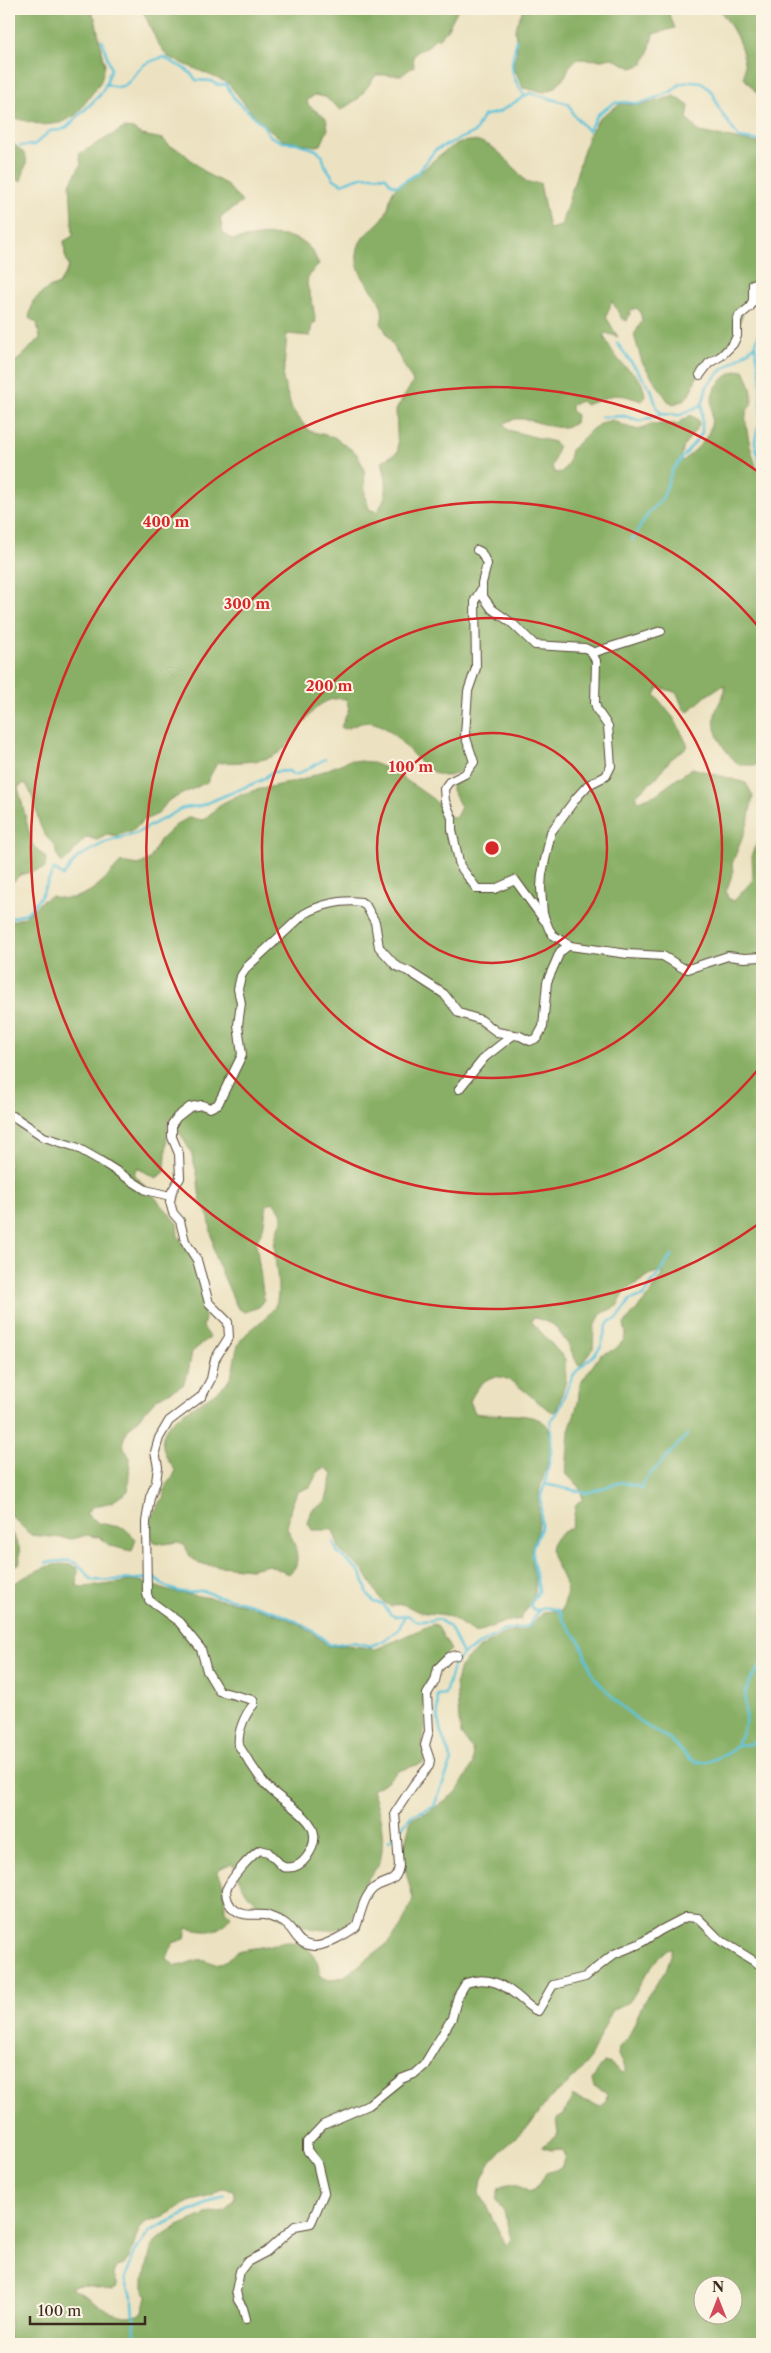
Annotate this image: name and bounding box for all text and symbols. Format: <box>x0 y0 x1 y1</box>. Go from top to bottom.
text: 400 m <box>143 512 189 531</box>
text: 300 m <box>224 594 270 613</box>
text: 200 m <box>306 676 352 695</box>
text: 100 m <box>389 757 433 776</box>
centre of rings <box>483 839 501 857</box>
north arrow <box>694 2276 744 2326</box>
text: N <box>712 2278 724 2296</box>
scale bar <box>30 2293 145 2325</box>
text: 100 m <box>38 2301 81 2320</box>

